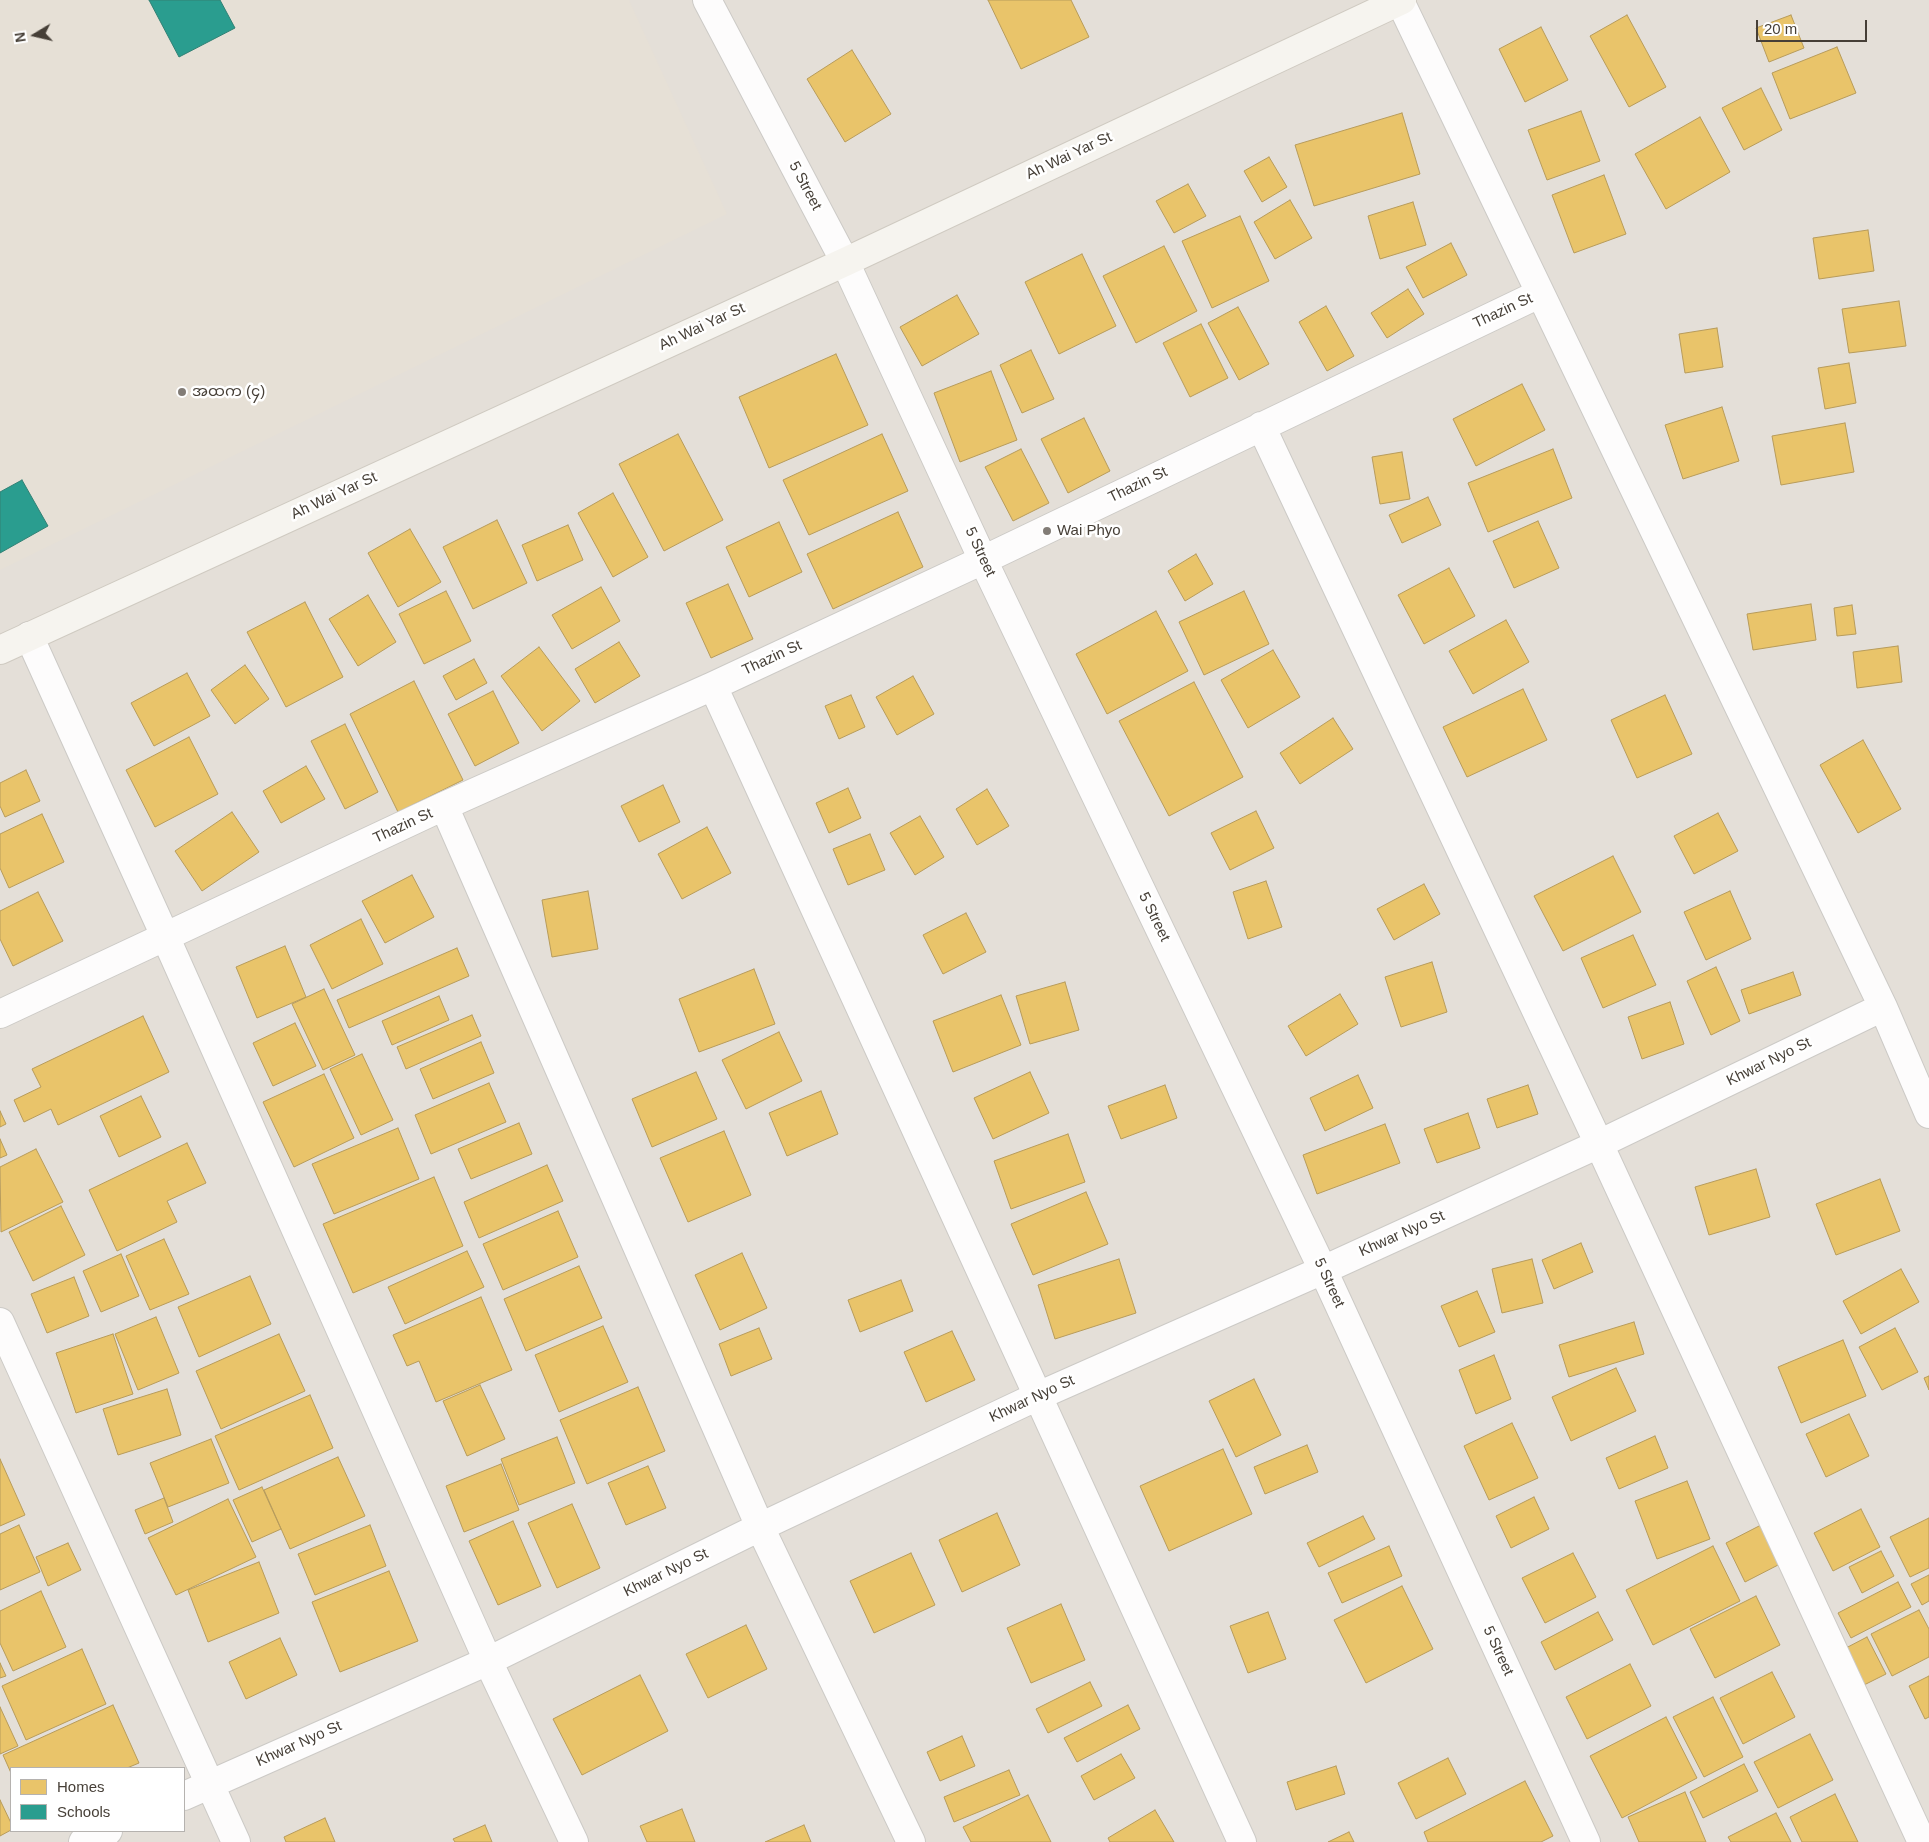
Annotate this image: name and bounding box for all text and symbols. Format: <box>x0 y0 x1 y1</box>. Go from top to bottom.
north arrow <box>10 10 60 60</box>
scale bar <box>1759 10 1870 42</box>
text: 20 m <box>1764 20 1797 37</box>
text: N <box>11 31 29 44</box>
street label: Ah Wai Yar St <box>1023 128 1115 184</box>
street label: 5 Street <box>785 159 825 213</box>
street label: Thazin St <box>1470 289 1536 333</box>
street label: Ah Wai Yar St <box>656 299 748 355</box>
place label: အထက (၄) <box>192 383 265 401</box>
marker: အထက (၄) <box>176 386 188 398</box>
street label: Thazin St <box>1106 463 1170 507</box>
street label: Ah Wai Yar St <box>288 468 380 524</box>
place label: Wai Phyo <box>1057 522 1121 540</box>
street label: 5 Street <box>961 524 999 580</box>
marker: Wai Phyo <box>1041 525 1053 537</box>
street label: Thazin St <box>739 636 805 680</box>
street label: Thazin St <box>370 804 436 848</box>
street label: 5 Street <box>1134 889 1174 945</box>
street label: Khwar Nyo St <box>1724 1034 1814 1090</box>
street label: Khwar Nyo St <box>1356 1207 1448 1261</box>
street label: 5 Street <box>1310 1255 1348 1311</box>
street label: Khwar Nyo St <box>987 1371 1077 1427</box>
street label: Khwar Nyo St <box>621 1545 711 1601</box>
street label: 5 Street <box>1479 1623 1517 1679</box>
street label: Khwar Nyo St <box>253 1717 345 1771</box>
legend <box>10 1767 185 1832</box>
text: Homes <box>57 1778 105 1795</box>
text: Schools <box>57 1803 110 1820</box>

